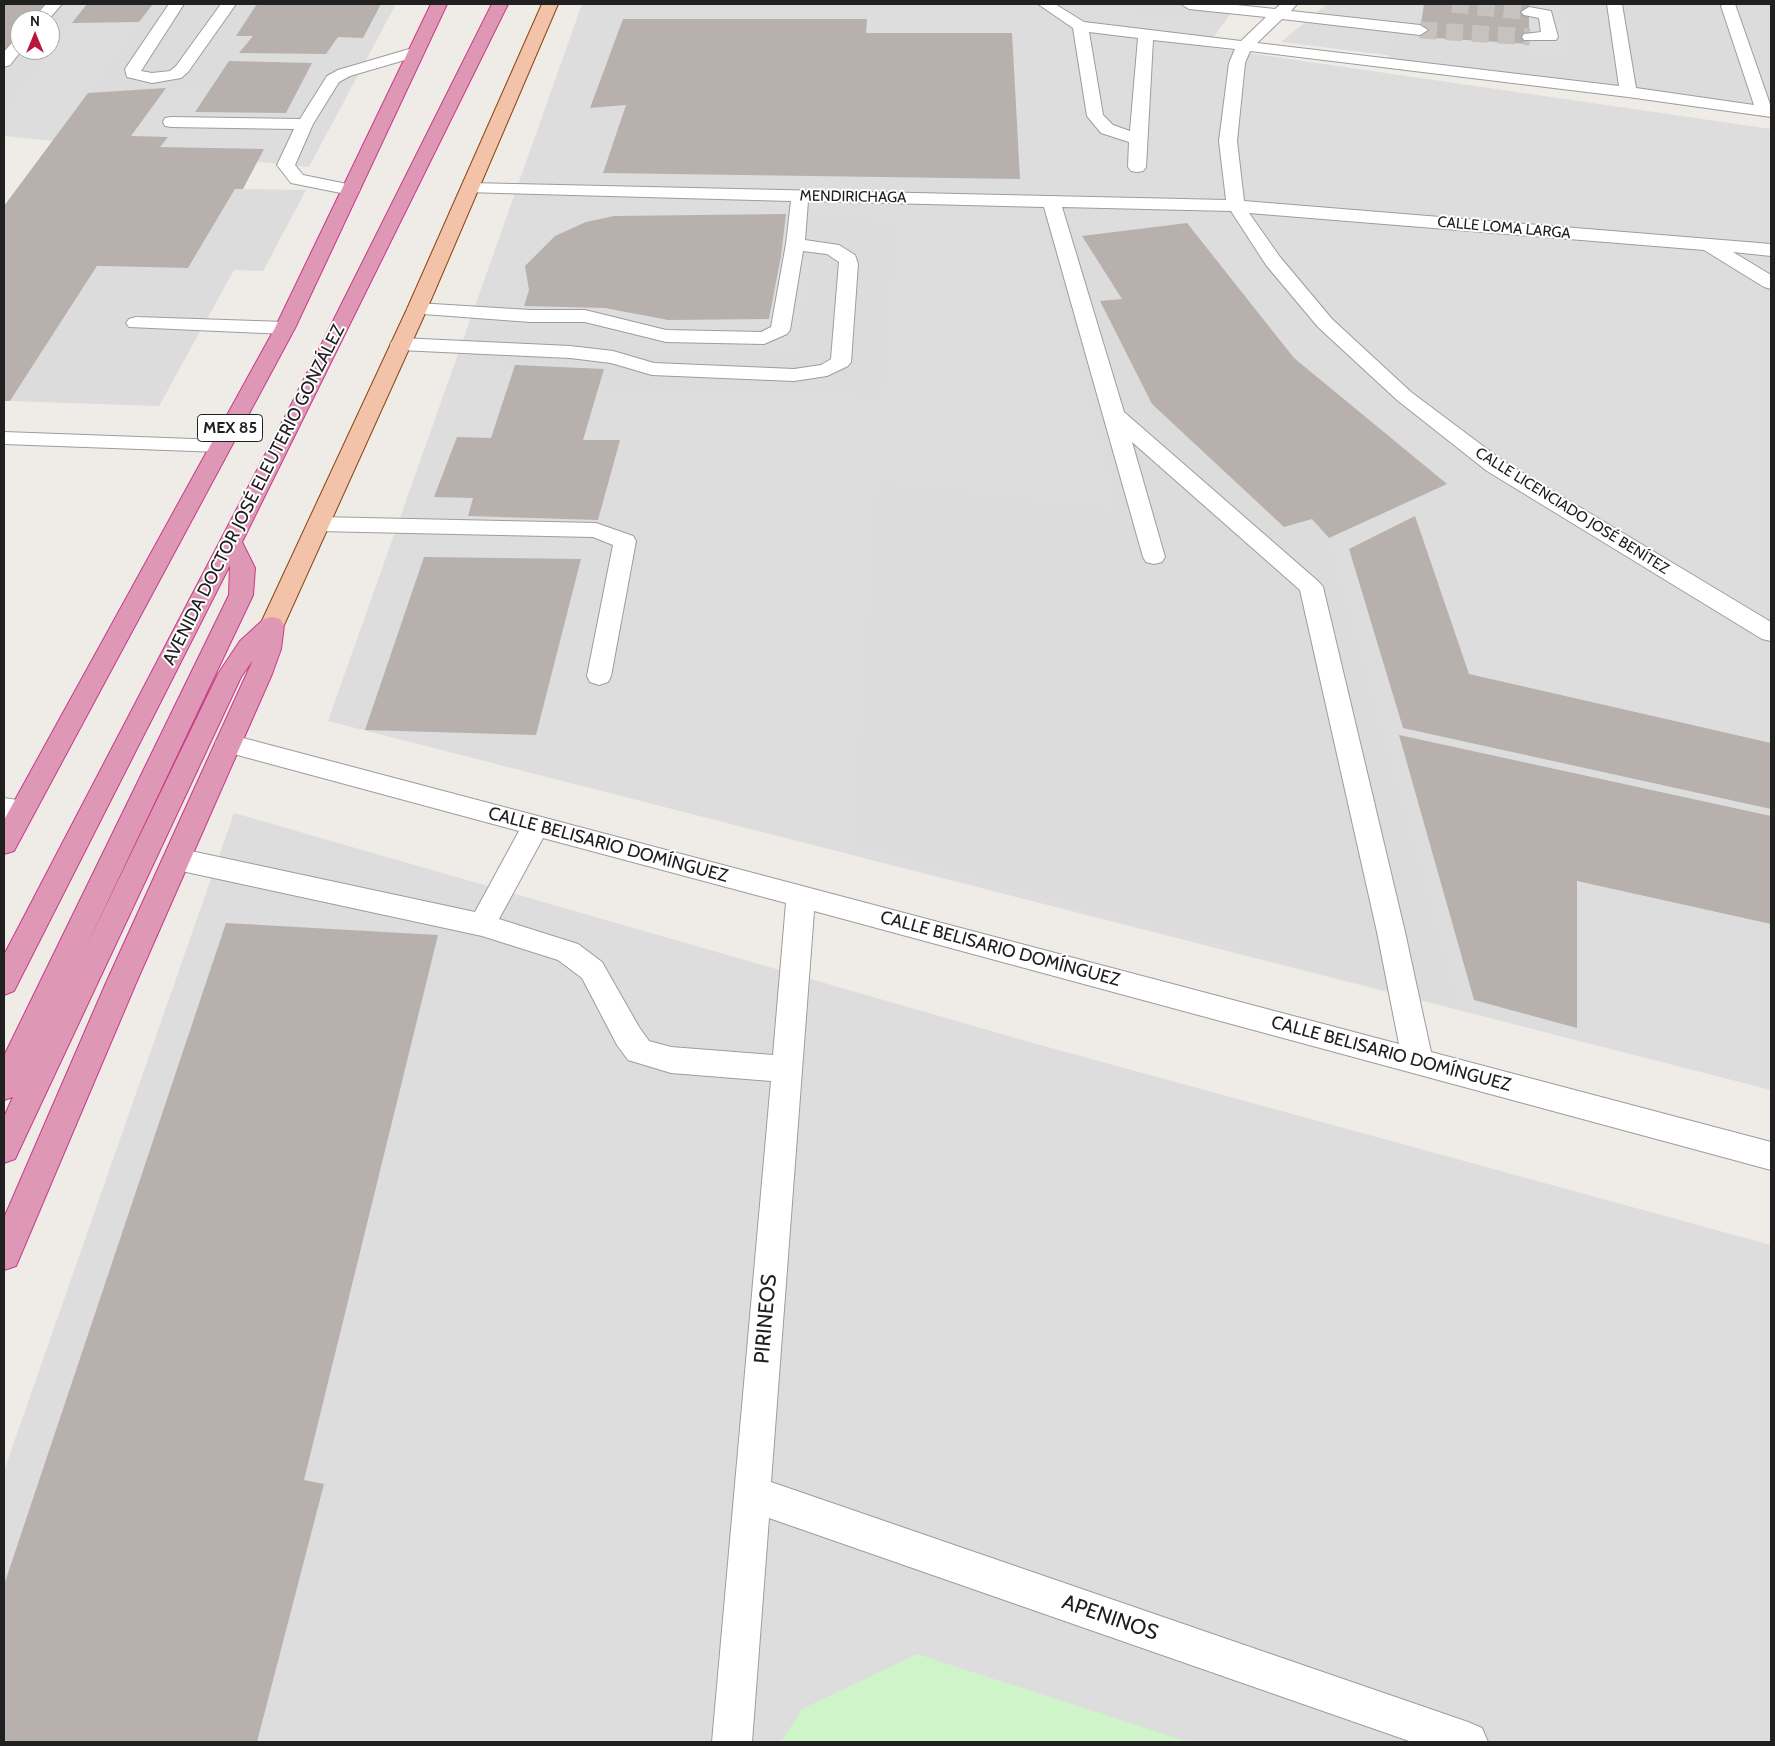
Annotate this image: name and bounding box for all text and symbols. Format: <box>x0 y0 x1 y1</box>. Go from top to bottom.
north arrow <box>10 10 60 60</box>
text: N <box>30 12 40 30</box>
street label: MENDIRICHAGA <box>799 187 907 207</box>
street label: CALLE LOMA LARGA <box>1437 213 1571 243</box>
street label: AVENIDA DOCTOR JOSÉ ELEUTERIO GONZÁLEZ <box>158 321 350 669</box>
road number: MEX 85 <box>198 414 262 442</box>
street label: CALLE LICENCIADO JOSÉ BENÍTEZ <box>1472 444 1672 578</box>
street label: CALLE BELISARIO DOMÍNGUEZ <box>486 803 730 887</box>
street label: CALLE BELISARIO DOMÍNGUEZ <box>878 907 1122 991</box>
street label: CALLE BELISARIO DOMÍNGUEZ <box>1269 1012 1513 1096</box>
street label: PIRINEOS <box>750 1273 782 1365</box>
street label: APENINOS <box>1059 1590 1161 1646</box>

